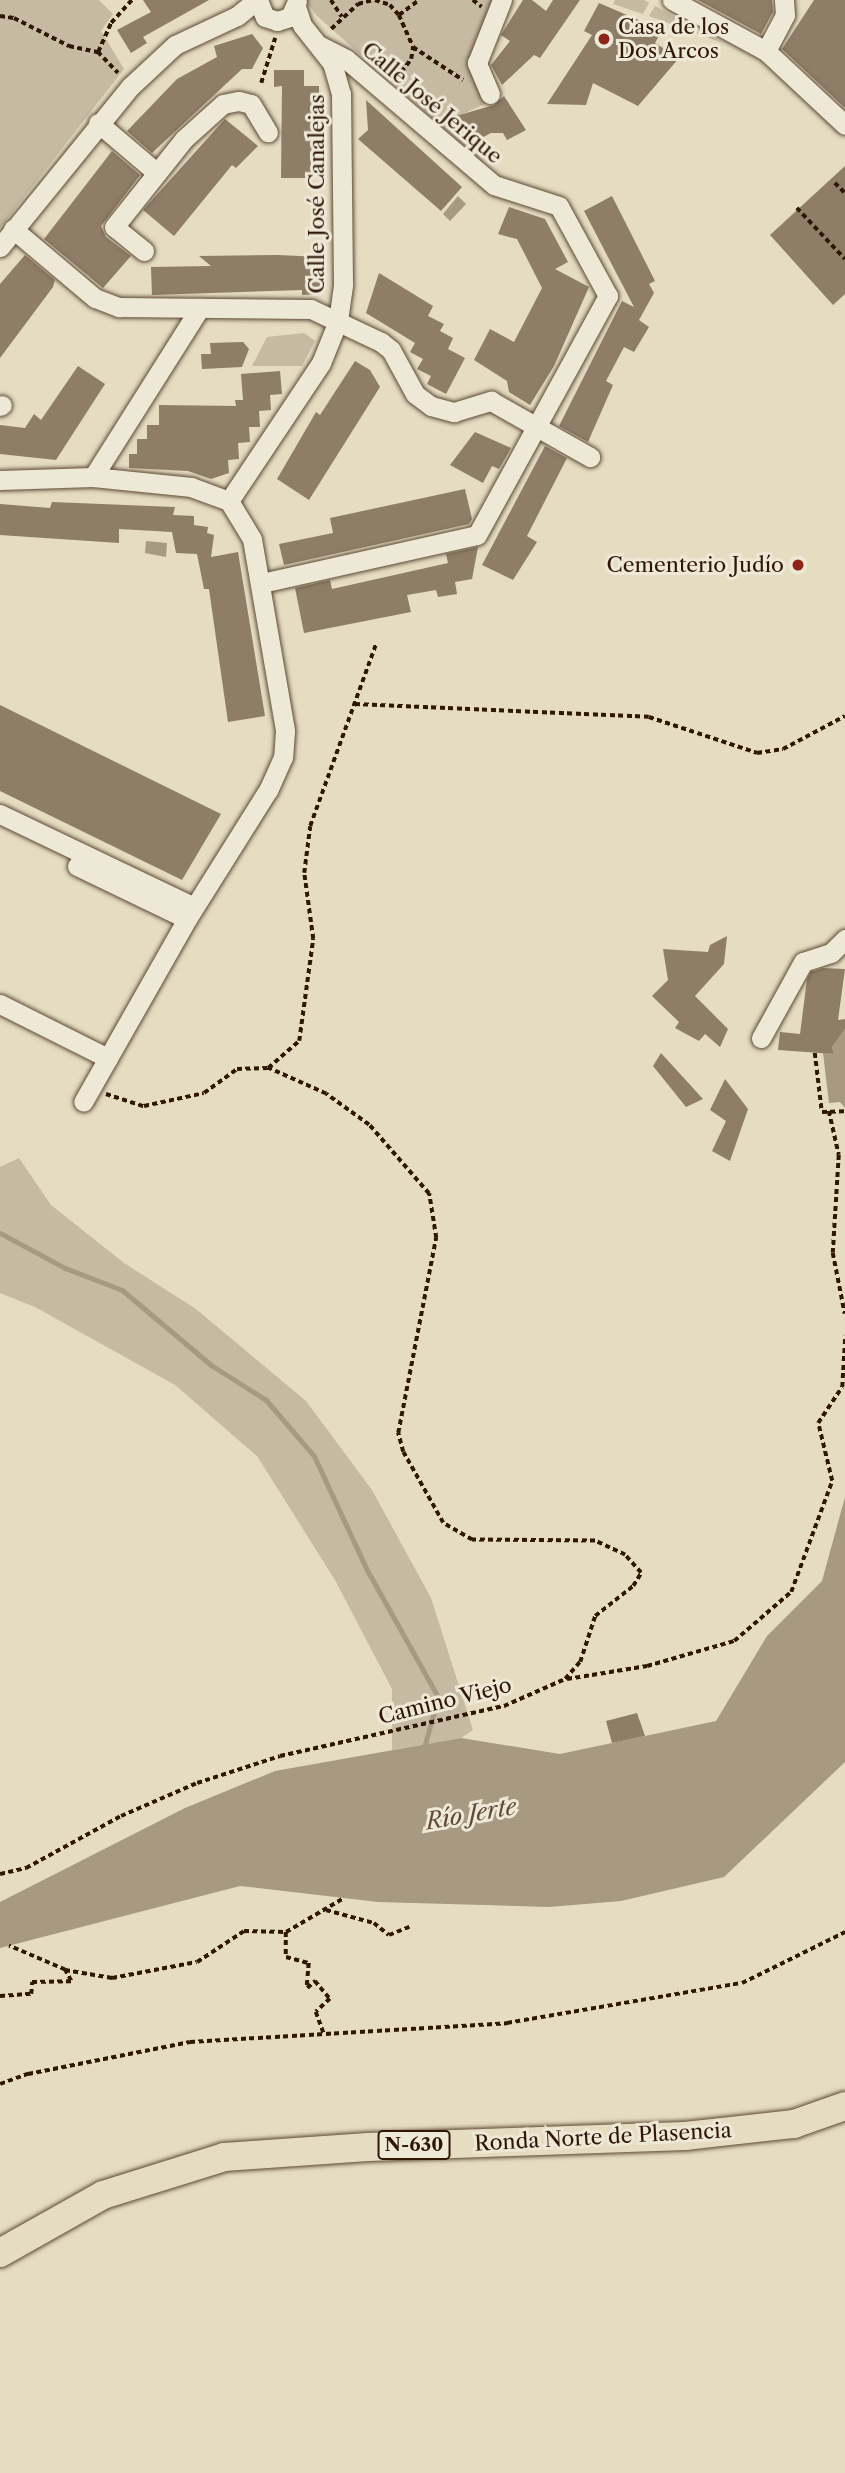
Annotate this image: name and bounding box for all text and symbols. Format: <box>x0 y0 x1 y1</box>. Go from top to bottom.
place label: Casa de los Dos Arcos <box>618 14 729 64</box>
marker: Casa de los Dos Arcos <box>596 31 612 47</box>
street label: Calle José Jerique <box>357 37 507 169</box>
street label: Calle José Canalejas <box>304 94 330 294</box>
place label: Cementerio Judío <box>606 552 784 578</box>
marker: Cementerio Judío <box>790 557 806 573</box>
street label: Camino Viejo <box>376 1672 514 1730</box>
water label: Río Jerte <box>424 1792 518 1836</box>
street label: Ronda Norte de Plasencia <box>474 2118 732 2156</box>
road number: N-630 <box>377 2130 451 2160</box>

